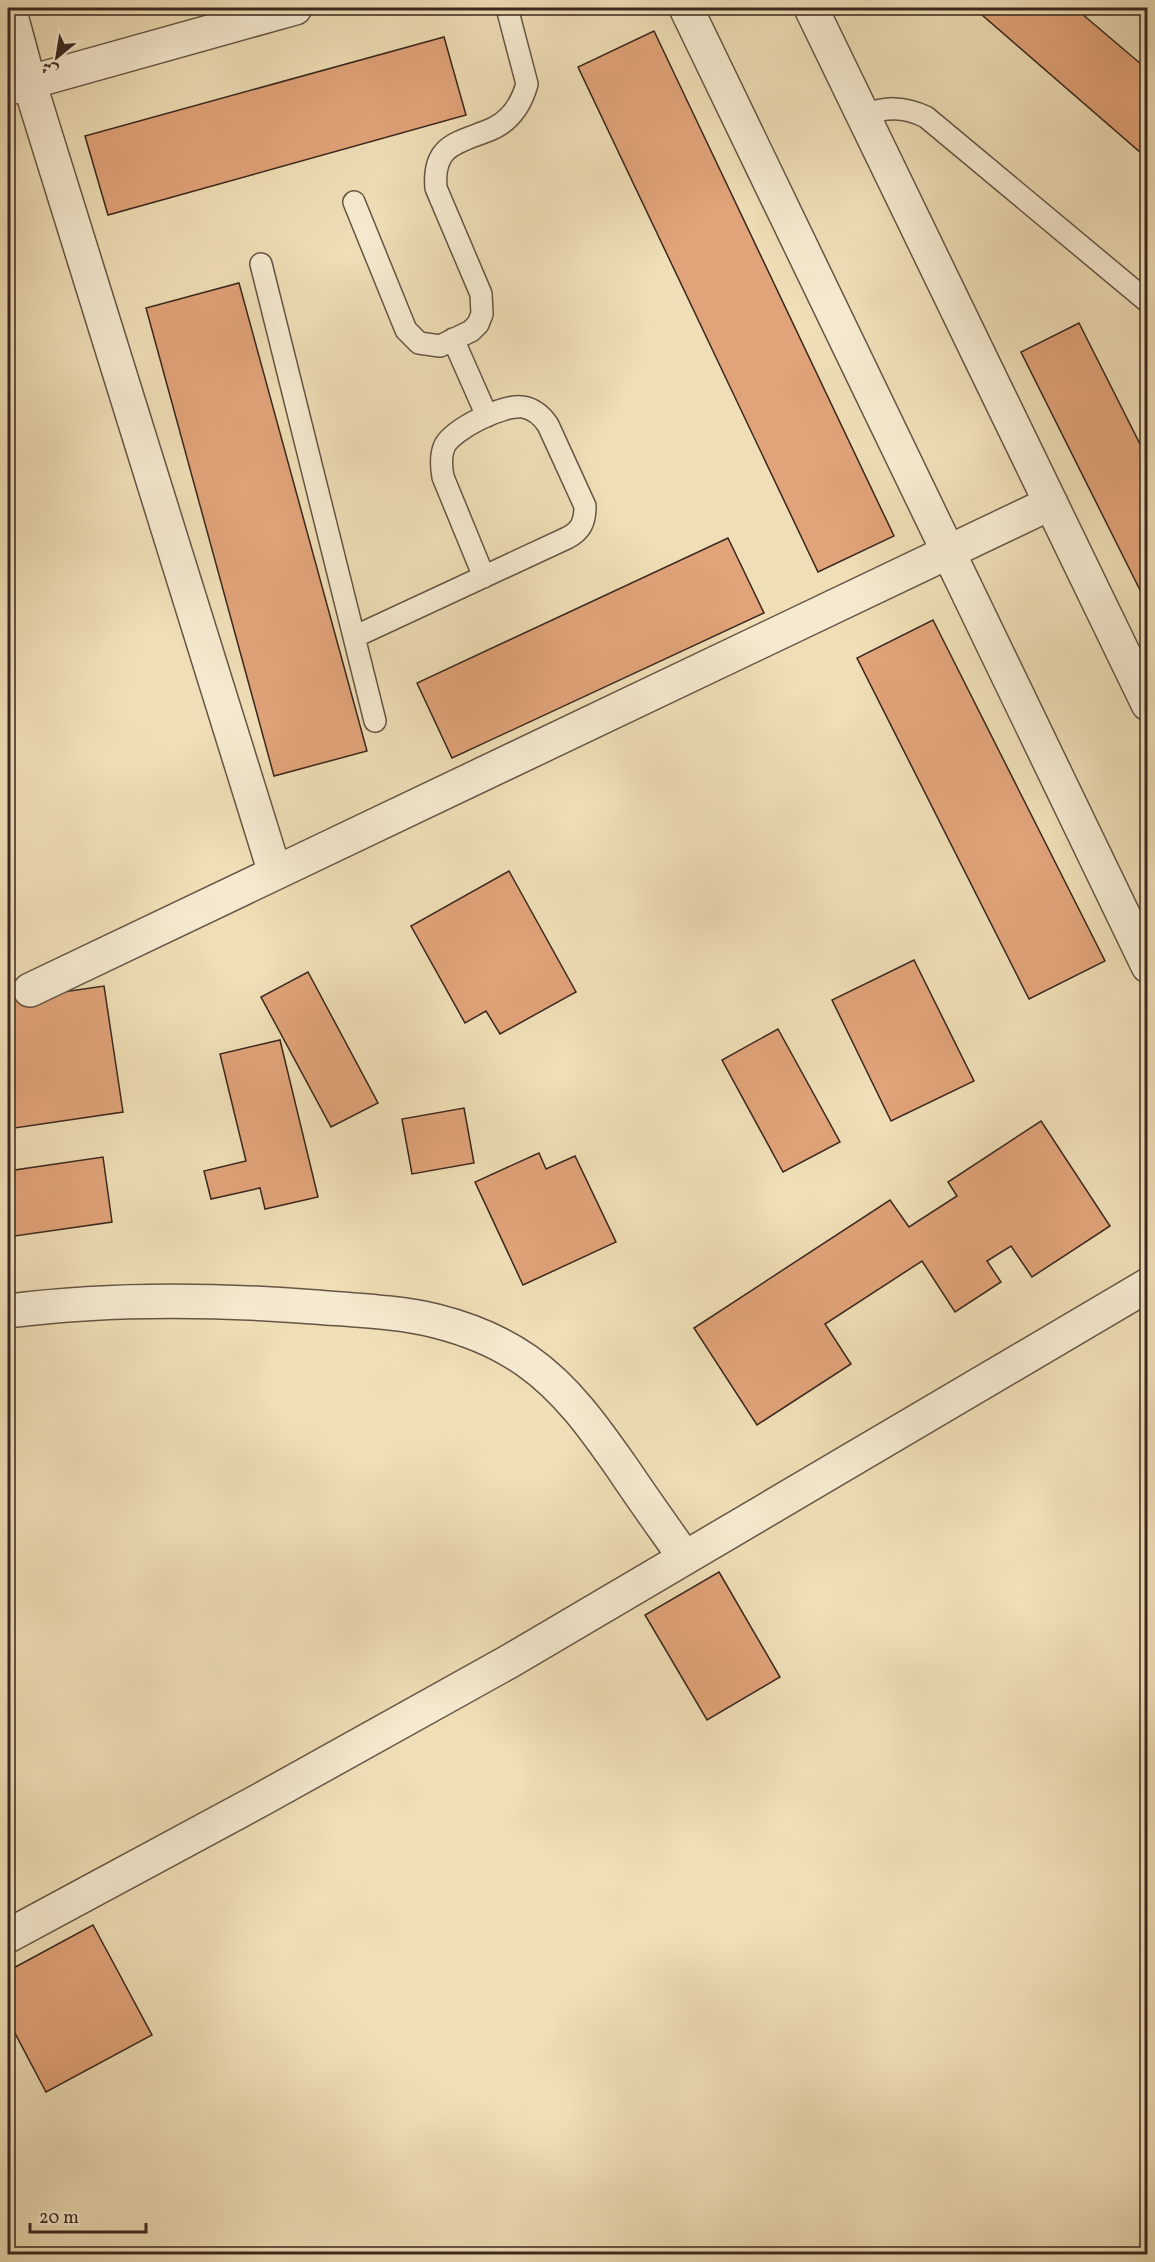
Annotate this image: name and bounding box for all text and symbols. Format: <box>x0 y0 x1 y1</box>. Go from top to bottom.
north arrow <box>27 27 87 87</box>
text: ش <box>38 55 63 82</box>
scale bar <box>30 2196 146 2234</box>
text: 20 m <box>39 2206 79 2231</box>

